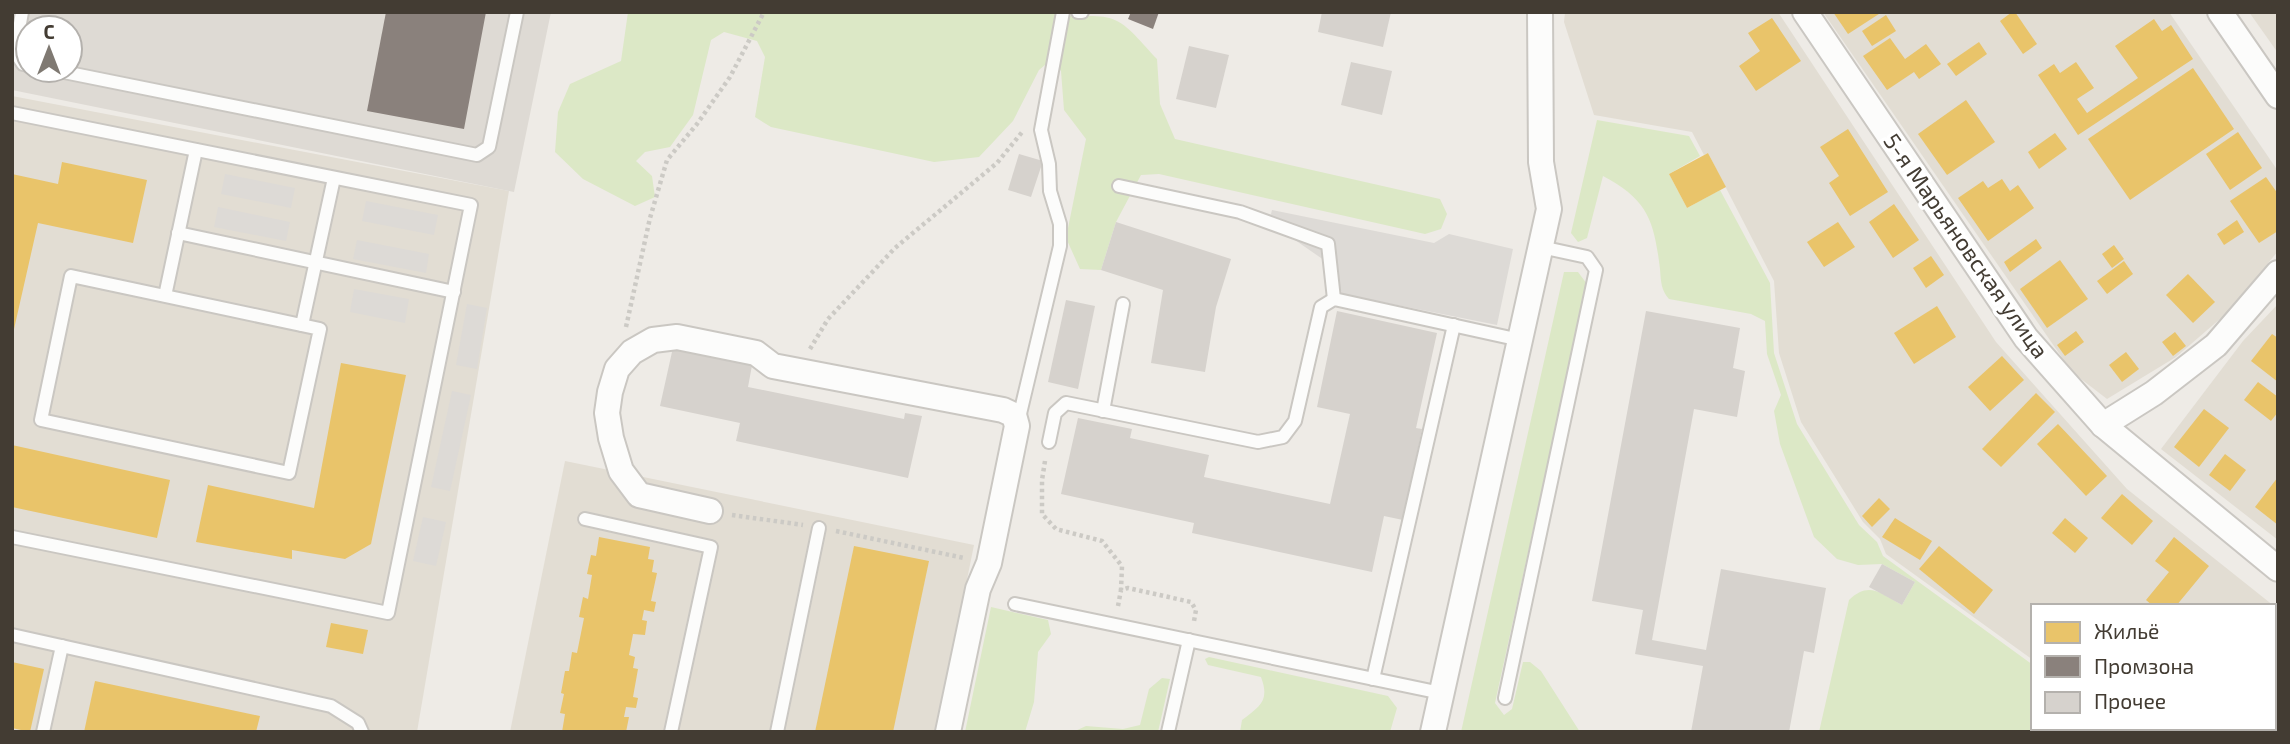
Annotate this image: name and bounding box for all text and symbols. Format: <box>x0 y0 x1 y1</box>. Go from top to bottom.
north arrow <box>14 14 84 84</box>
text: С <box>43 20 55 43</box>
street label: 5-я Марьяновская улица <box>1878 127 2055 364</box>
legend <box>2031 604 2276 730</box>
text: Жильё <box>2094 618 2159 643</box>
text: Промзона <box>2094 653 2194 678</box>
text: Прочее <box>2094 688 2166 713</box>

